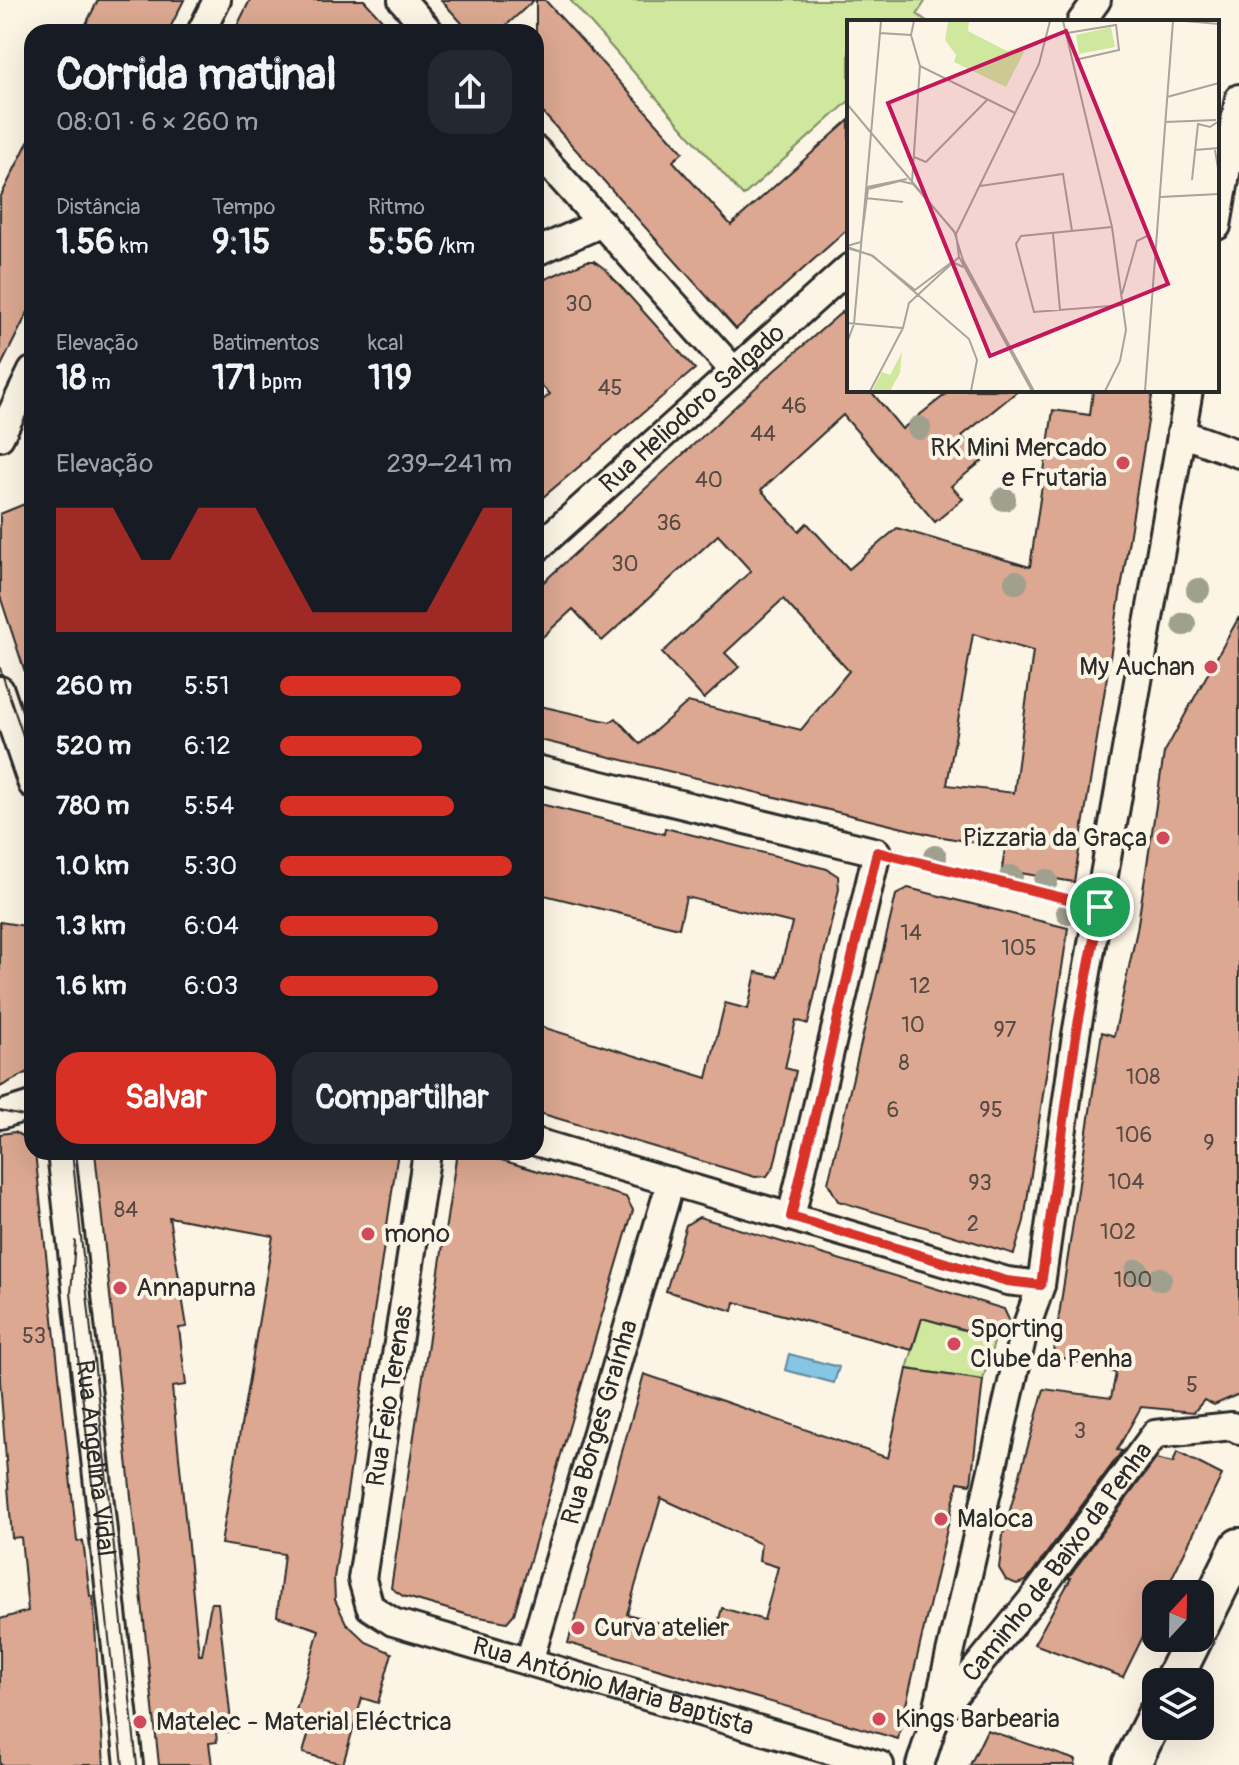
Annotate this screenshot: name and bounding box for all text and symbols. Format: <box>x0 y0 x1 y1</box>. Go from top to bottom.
inset map <box>847 20 1219 392</box>
text: Corrida matinal <box>56 48 337 103</box>
button: share <box>428 50 512 134</box>
text: 08:01 · 6 × 260 m <box>56 106 258 138</box>
text: Distância <box>56 193 140 221</box>
text: Tempo <box>212 193 275 221</box>
text: Ritmo <box>368 193 425 221</box>
text: 1.56 <box>56 221 115 264</box>
text: 9:15 <box>212 221 270 264</box>
text: 5:56 <box>368 221 434 264</box>
text: km <box>115 232 148 260</box>
text: /km <box>434 232 475 260</box>
house number: 30 <box>565 290 593 318</box>
street label: Rua Heliodoro Salgado <box>593 317 792 500</box>
text: Elevação <box>56 329 138 357</box>
text: Batimentos <box>212 329 319 357</box>
text: kcal <box>368 329 404 357</box>
text: 18 <box>56 357 86 400</box>
text: 171 <box>212 357 257 400</box>
text: 119 <box>368 357 412 400</box>
text: m <box>86 368 111 396</box>
text: bpm <box>257 368 302 396</box>
house number: 45 <box>598 374 622 402</box>
house number: 46 <box>781 392 807 420</box>
house number: 44 <box>750 420 776 448</box>
place label: RK Mini Mercado e Frutaria <box>930 432 1107 494</box>
text: Elevação <box>56 448 153 480</box>
text: 239–241 m <box>387 448 512 480</box>
marker: RK Mini Mercado e Frutaria <box>1114 454 1132 472</box>
house number: 40 <box>695 466 723 494</box>
house number: 36 <box>656 509 682 537</box>
house number: 30 <box>611 550 639 578</box>
place label: My Auchan <box>1079 651 1195 683</box>
marker: My Auchan <box>1202 658 1220 676</box>
text: 260 m <box>56 670 132 702</box>
text: 5:51 <box>184 670 229 702</box>
text: 520 m <box>56 730 131 762</box>
text: 6:12 <box>184 730 231 762</box>
text: 780 m <box>56 790 129 822</box>
text: 5:54 <box>184 790 234 822</box>
place label: Pizzaria da Graça <box>963 822 1147 854</box>
marker: Pizzaria da Graça <box>1154 829 1172 847</box>
text: 1.0 km <box>56 850 129 882</box>
text: 5:30 <box>184 850 237 882</box>
pin <box>1066 873 1134 941</box>
icon: arrive <box>1078 885 1122 929</box>
text: 1.3 km <box>56 910 126 942</box>
text: 6:04 <box>184 910 239 942</box>
house number: 14 <box>900 919 922 947</box>
house number: 105 <box>1001 934 1037 962</box>
text: 1.6 km <box>56 970 127 1002</box>
text: 6:03 <box>184 970 238 1002</box>
house number: 12 <box>910 972 930 1000</box>
house number: 10 <box>901 1011 925 1039</box>
house number: 97 <box>994 1016 1017 1044</box>
house number: 8 <box>898 1049 910 1077</box>
button: Salvar <box>56 1052 276 1144</box>
button: Compartilhar <box>292 1052 512 1144</box>
house number: 108 <box>1126 1063 1160 1091</box>
house number: 6 <box>887 1096 899 1124</box>
house number: 95 <box>979 1096 1003 1124</box>
house number: 106 <box>1116 1121 1152 1149</box>
house number: 9 <box>1203 1129 1215 1157</box>
house number: 104 <box>1108 1168 1144 1196</box>
house number: 93 <box>968 1169 992 1197</box>
house number: 84 <box>114 1196 138 1224</box>
house number: 2 <box>967 1210 979 1238</box>
place label: mono <box>384 1218 450 1250</box>
house number: 102 <box>1100 1218 1136 1246</box>
marker: mono <box>359 1225 377 1243</box>
house number: 100 <box>1114 1266 1152 1294</box>
place label: Annapurna <box>136 1272 256 1304</box>
marker: Annapurna <box>111 1279 129 1297</box>
street label: Rua Feio Terenas <box>360 1303 420 1489</box>
place label: Sporting Clube da Penha <box>970 1313 1133 1375</box>
street label: Rua Borges Graínha <box>554 1316 645 1528</box>
house number: 53 <box>22 1322 46 1350</box>
marker: Sporting Clube da Penha <box>945 1335 963 1353</box>
street label: Rua Angelina Vidal <box>68 1358 122 1558</box>
house number: 5 <box>1186 1371 1198 1399</box>
house number: 3 <box>1074 1417 1086 1445</box>
street label: Caminho de Baixo da Penha <box>955 1436 1159 1689</box>
place label: Maloca <box>957 1503 1033 1535</box>
marker: Maloca <box>932 1510 950 1528</box>
north arrow <box>1142 1580 1214 1652</box>
map controls <box>1142 1580 1214 1740</box>
place label: Curva atelier <box>594 1612 730 1644</box>
marker: Curva atelier <box>569 1619 587 1637</box>
street label: Rua António Maria Baptista <box>469 1630 758 1743</box>
button: layers <box>1142 1668 1214 1740</box>
place label: Kings Barbearia <box>895 1703 1060 1735</box>
place label: Matelec - Material Eléctrica <box>156 1706 452 1738</box>
marker: Kings Barbearia <box>870 1710 888 1728</box>
marker: Matelec - Material Eléctrica <box>131 1713 149 1731</box>

